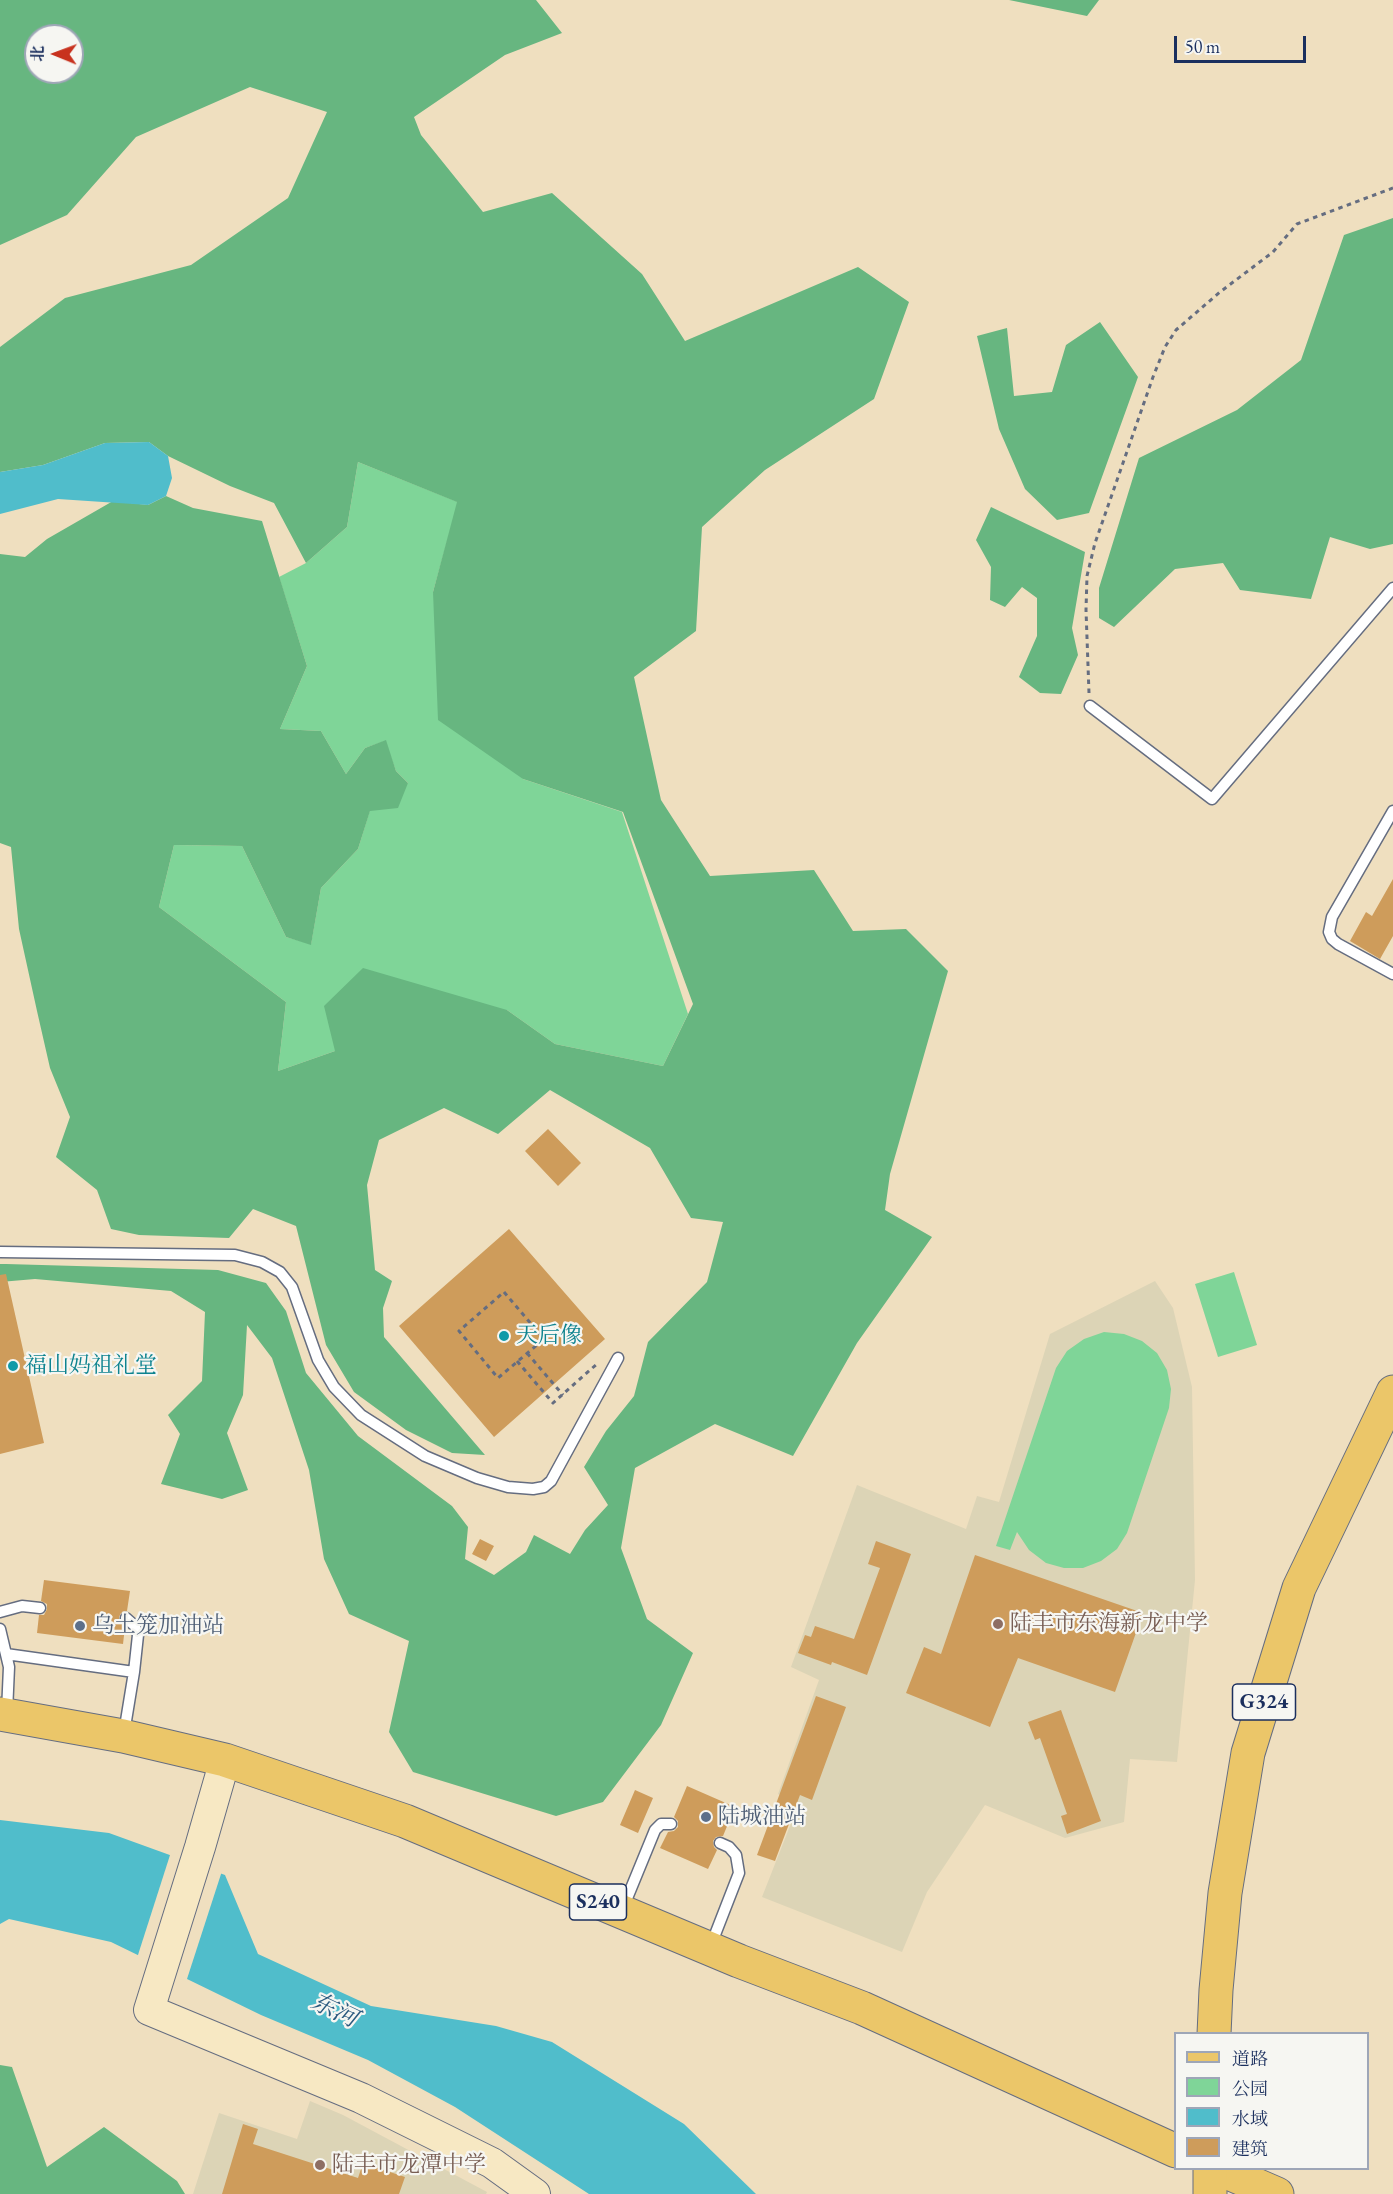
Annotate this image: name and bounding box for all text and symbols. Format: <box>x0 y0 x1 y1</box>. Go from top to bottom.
north arrow <box>24 24 84 84</box>
scale bar <box>1177 24 1309 62</box>
text: 50 m <box>1185 35 1220 58</box>
text: 北 <box>27 46 48 62</box>
place label: 天后像 <box>516 1323 582 1349</box>
marker: 天后像 <box>497 1329 511 1343</box>
place label: 福山妈祖礼堂 <box>25 1353 157 1379</box>
marker: 福山妈祖礼堂 <box>6 1359 20 1373</box>
place label: 陆丰市东海新龙中学 <box>1010 1611 1208 1637</box>
place label: 乌土笼加油站 <box>92 1613 224 1639</box>
marker: 陆丰市东海新龙中学 <box>991 1617 1005 1631</box>
marker: 乌土笼加油站 <box>73 1619 87 1633</box>
road number: G324 <box>1232 1684 1296 1720</box>
place label: 陆城油站 <box>718 1804 806 1830</box>
marker: 陆城油站 <box>699 1810 713 1824</box>
road number: S240 <box>570 1884 626 1920</box>
water label: 东河 <box>306 1988 362 2034</box>
legend <box>1174 2032 1369 2170</box>
text: 道路 <box>1232 2047 1268 2070</box>
text: 公园 <box>1232 2077 1268 2100</box>
text: 水域 <box>1232 2107 1268 2130</box>
text: 建筑 <box>1232 2137 1268 2160</box>
place label: 陆丰市龙潭中学 <box>332 2152 486 2178</box>
marker: 陆丰市龙潭中学 <box>313 2158 327 2172</box>

